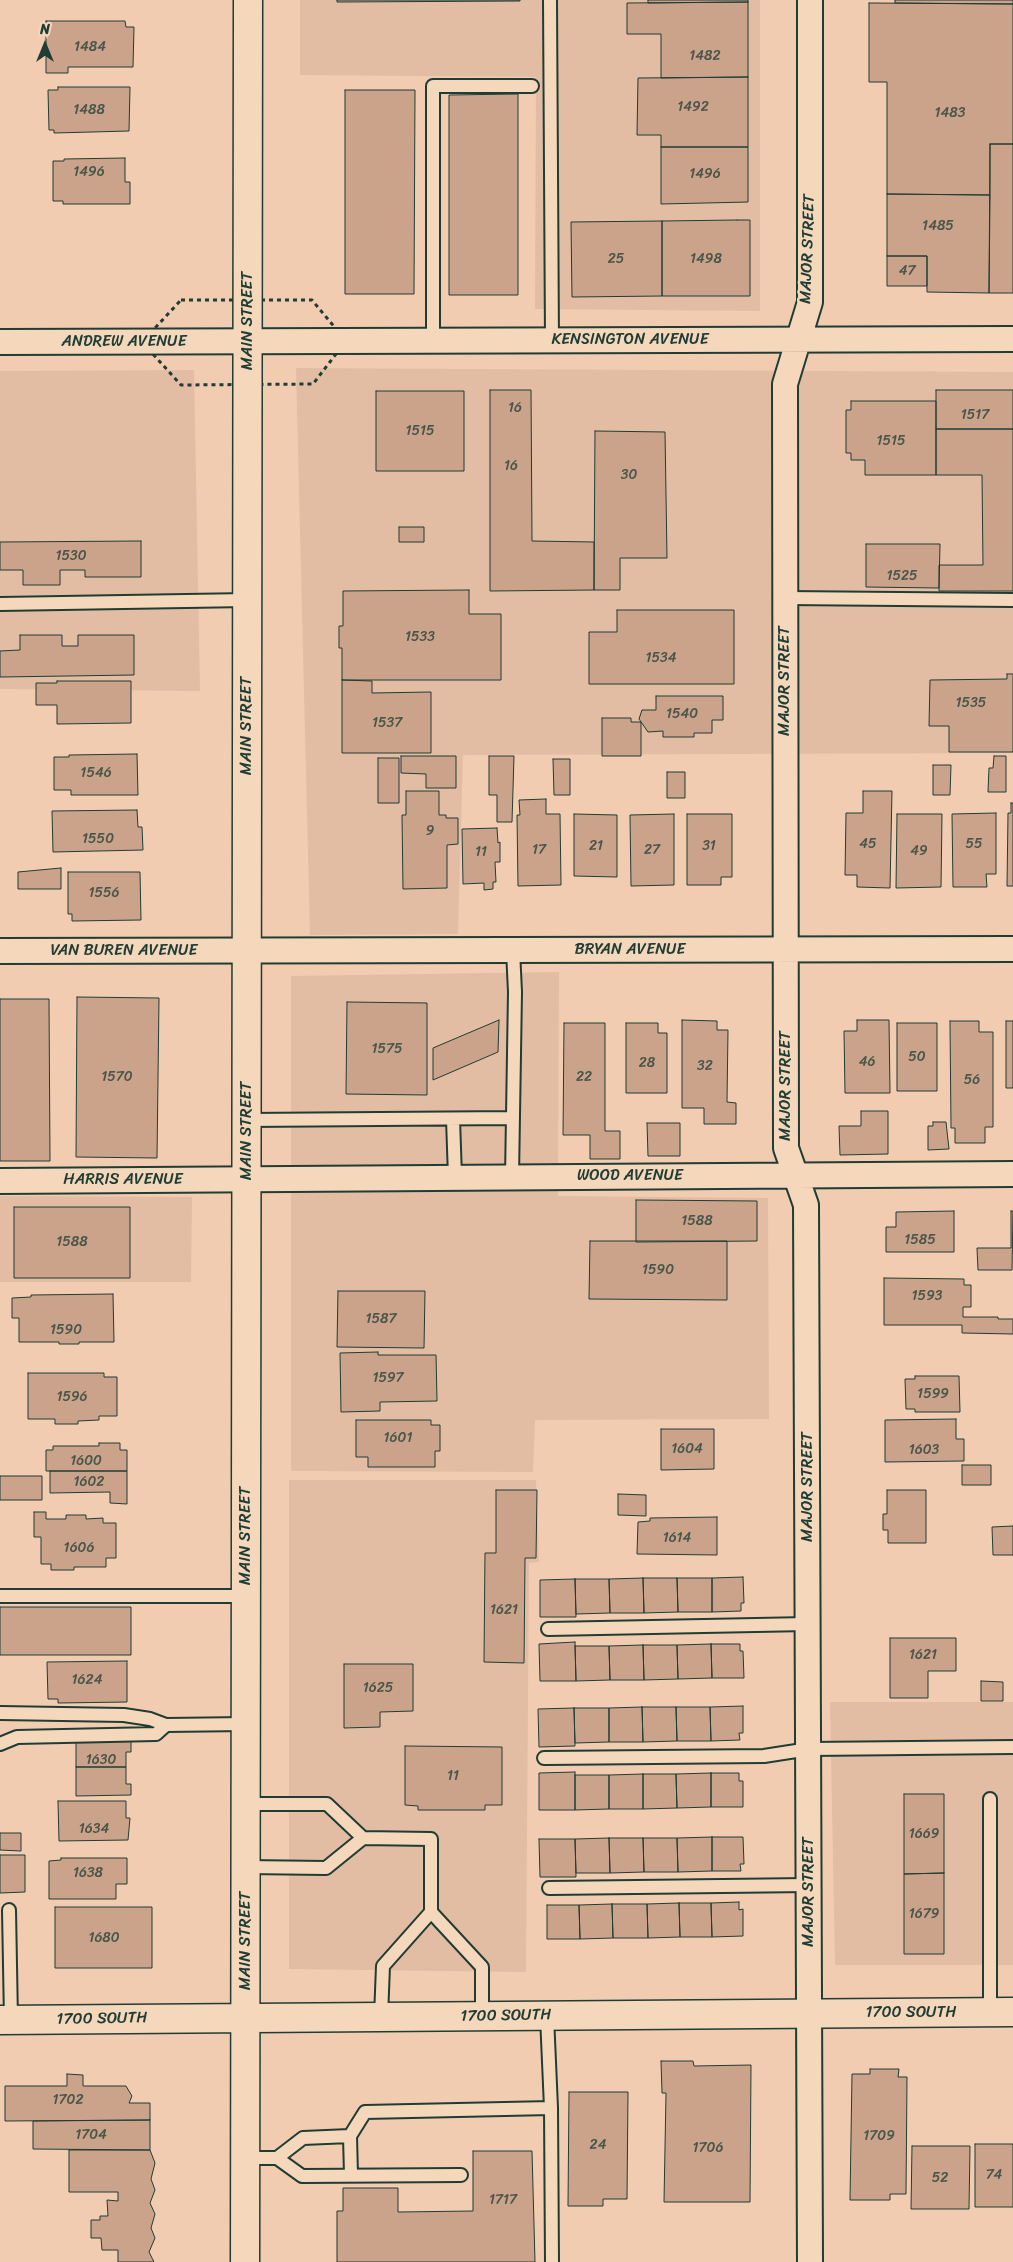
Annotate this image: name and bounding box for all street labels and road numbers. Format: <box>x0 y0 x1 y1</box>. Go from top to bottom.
street label: MAJOR STREET <box>796 194 820 304</box>
street label: MAIN STREET <box>238 272 258 370</box>
street label: KENSINGTON AVENUE <box>551 330 709 350</box>
street label: ANDREW AVENUE <box>61 332 187 352</box>
street label: MAJOR STREET <box>775 626 795 736</box>
street label: MAIN STREET <box>237 677 257 775</box>
street label: BRYAN AVENUE <box>575 940 685 960</box>
street label: VAN BUREN AVENUE <box>51 941 197 961</box>
street label: MAJOR STREET <box>776 1031 796 1141</box>
street label: MAIN STREET <box>237 1082 257 1180</box>
street label: WOOD AVENUE <box>577 1166 683 1186</box>
street label: HARRIS AVENUE <box>63 1170 183 1190</box>
street label: MAJOR STREET <box>798 1432 818 1542</box>
street label: MAIN STREET <box>236 1487 256 1585</box>
street label: MAJOR STREET <box>799 1837 819 1947</box>
street label: MAIN STREET <box>236 1892 256 1990</box>
street label: 1700 SOUTH <box>865 2003 957 2023</box>
street label: 1700 SOUTH <box>460 2006 552 2026</box>
street label: 1700 SOUTH <box>56 2009 148 2029</box>

